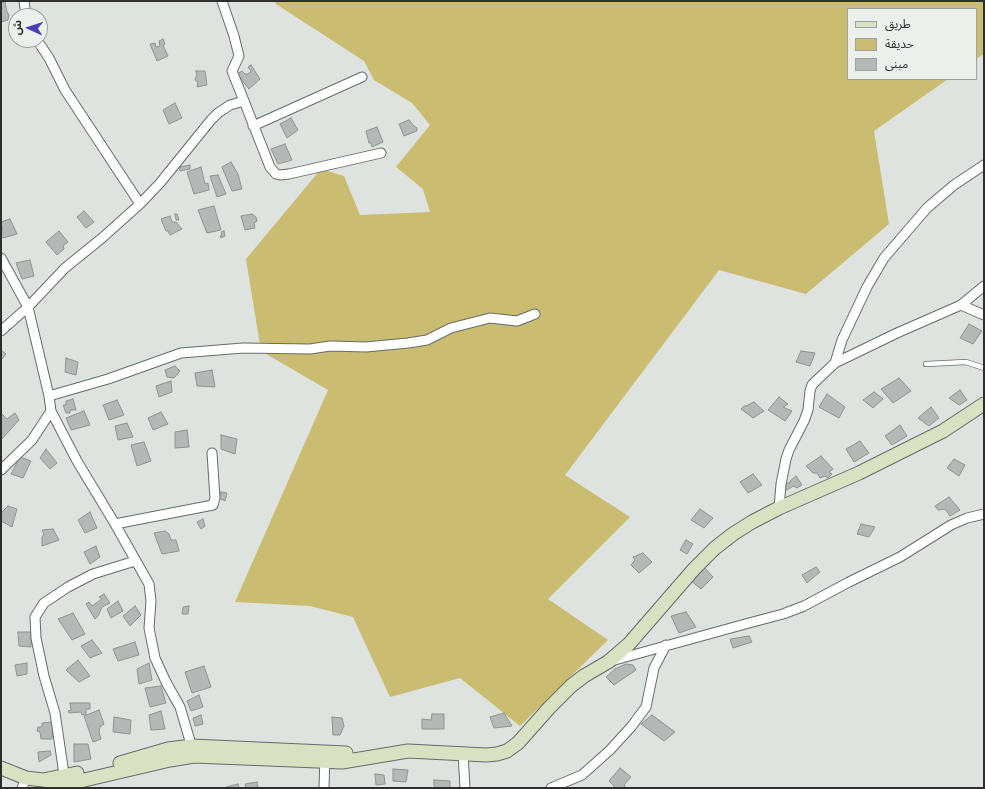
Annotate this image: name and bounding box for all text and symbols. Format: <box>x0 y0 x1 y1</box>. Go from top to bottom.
north arrow <box>8 8 48 48</box>
legend <box>847 8 977 80</box>
text: طريق <box>885 17 911 31</box>
text: ش <box>11 20 23 35</box>
text: حديقة <box>885 37 914 51</box>
text: مبنى <box>885 57 908 71</box>

